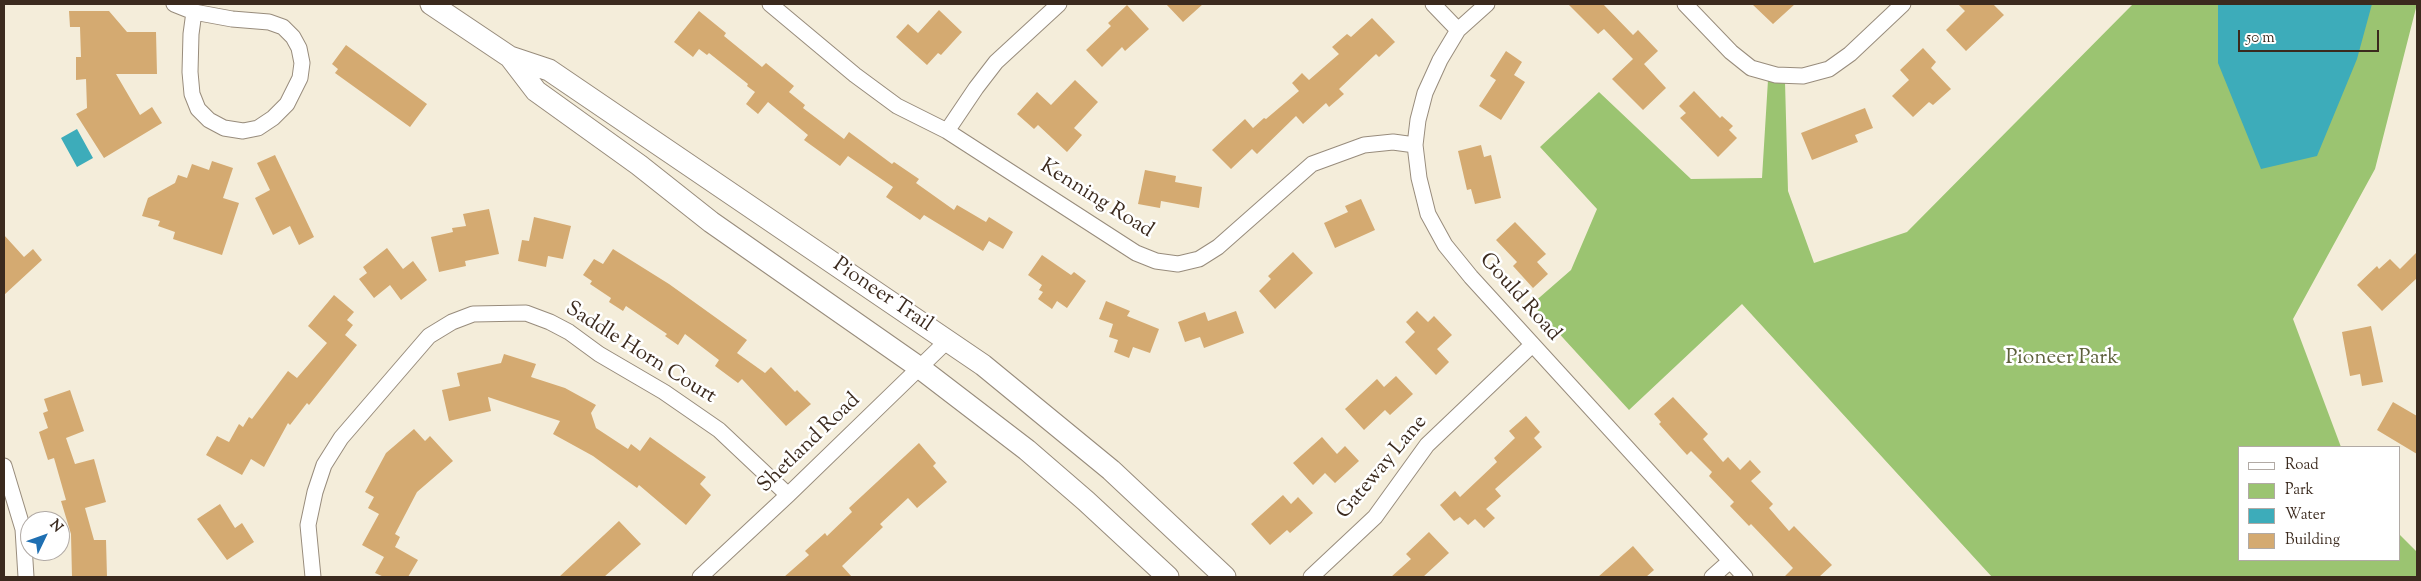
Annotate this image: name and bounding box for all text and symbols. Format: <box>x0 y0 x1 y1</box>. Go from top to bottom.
scale bar <box>2241 20 2382 52</box>
text: 50 m <box>2246 28 2275 49</box>
street label: Kenning Road <box>1035 155 1157 245</box>
street label: Gould Road <box>1473 249 1565 347</box>
street label: Pioneer Trail <box>827 253 937 339</box>
street label: Saddle Horn Court <box>560 297 720 411</box>
park label: Pioneer Park <box>2005 346 2119 372</box>
street label: Shetland Road <box>753 389 867 499</box>
street label: Gateway Lane <box>1332 411 1434 525</box>
legend <box>2238 446 2401 561</box>
text: Road <box>2285 455 2319 476</box>
text: Park <box>2285 480 2314 501</box>
text: Water <box>2285 505 2325 526</box>
north arrow <box>20 511 70 561</box>
text: N <box>44 516 67 537</box>
text: Building <box>2285 530 2340 551</box>

